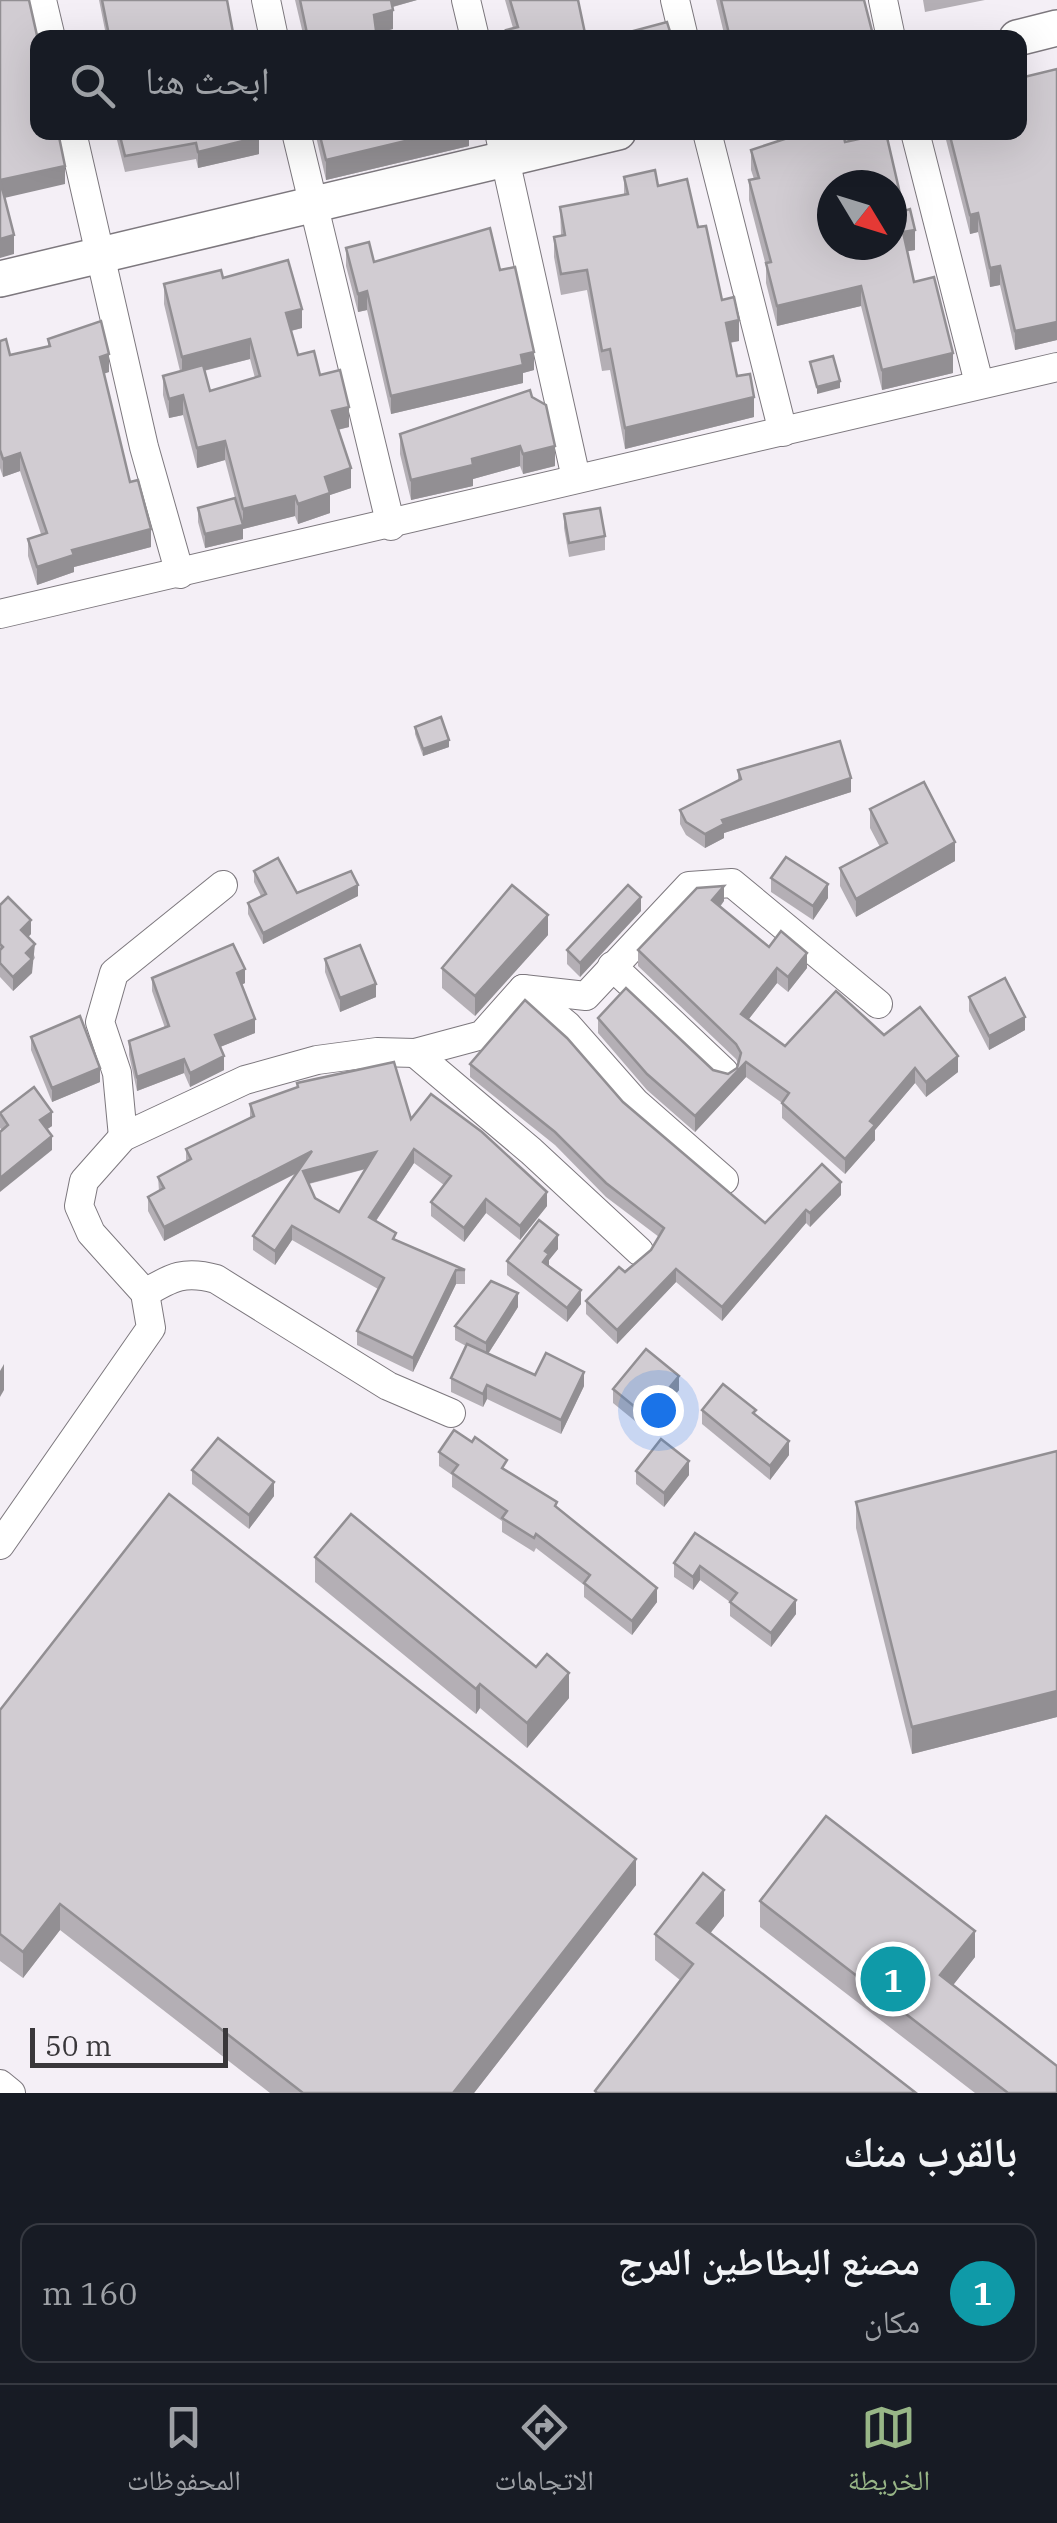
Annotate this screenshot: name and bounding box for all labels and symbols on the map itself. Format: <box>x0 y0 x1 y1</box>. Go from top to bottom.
north arrow <box>817 170 907 260</box>
your location <box>633 1385 684 1436</box>
pin: 1 <box>860 1942 926 2016</box>
scale bar <box>30 2023 228 2068</box>

